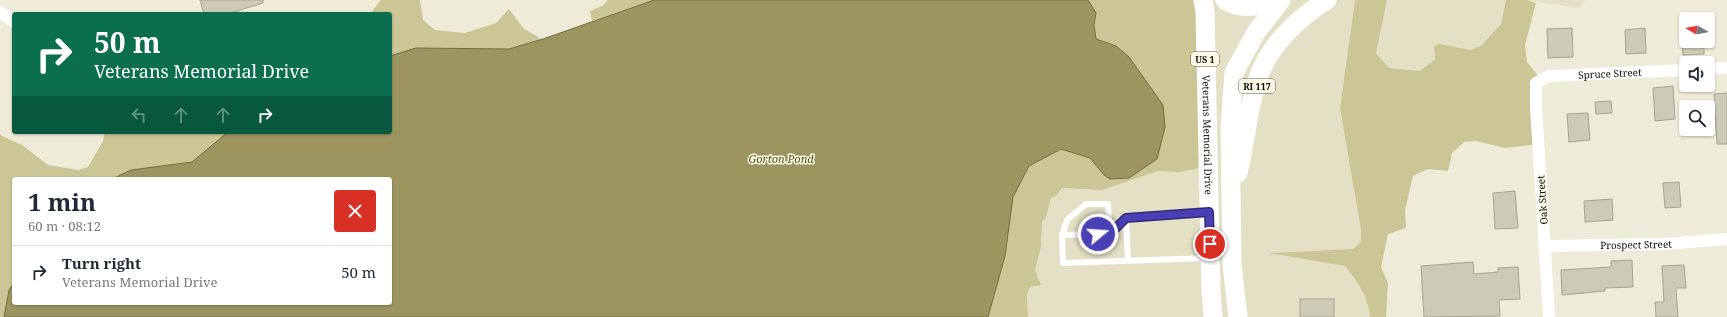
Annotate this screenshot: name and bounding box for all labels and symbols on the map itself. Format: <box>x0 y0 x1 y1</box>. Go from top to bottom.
north arrow <box>1679 12 1715 48</box>
road number: US 1 <box>1191 52 1219 66</box>
street label: Spruce Street <box>1578 65 1642 82</box>
street label: Veterans Memorial Drive <box>1199 75 1216 195</box>
road number: RI 117 <box>1239 79 1275 93</box>
water label: Gorton Pond <box>748 151 814 166</box>
street label: Oak Street <box>1533 174 1551 225</box>
position arrow <box>1077 213 1119 255</box>
pin <box>1193 227 1227 261</box>
street label: Prospect Street <box>1600 236 1673 252</box>

